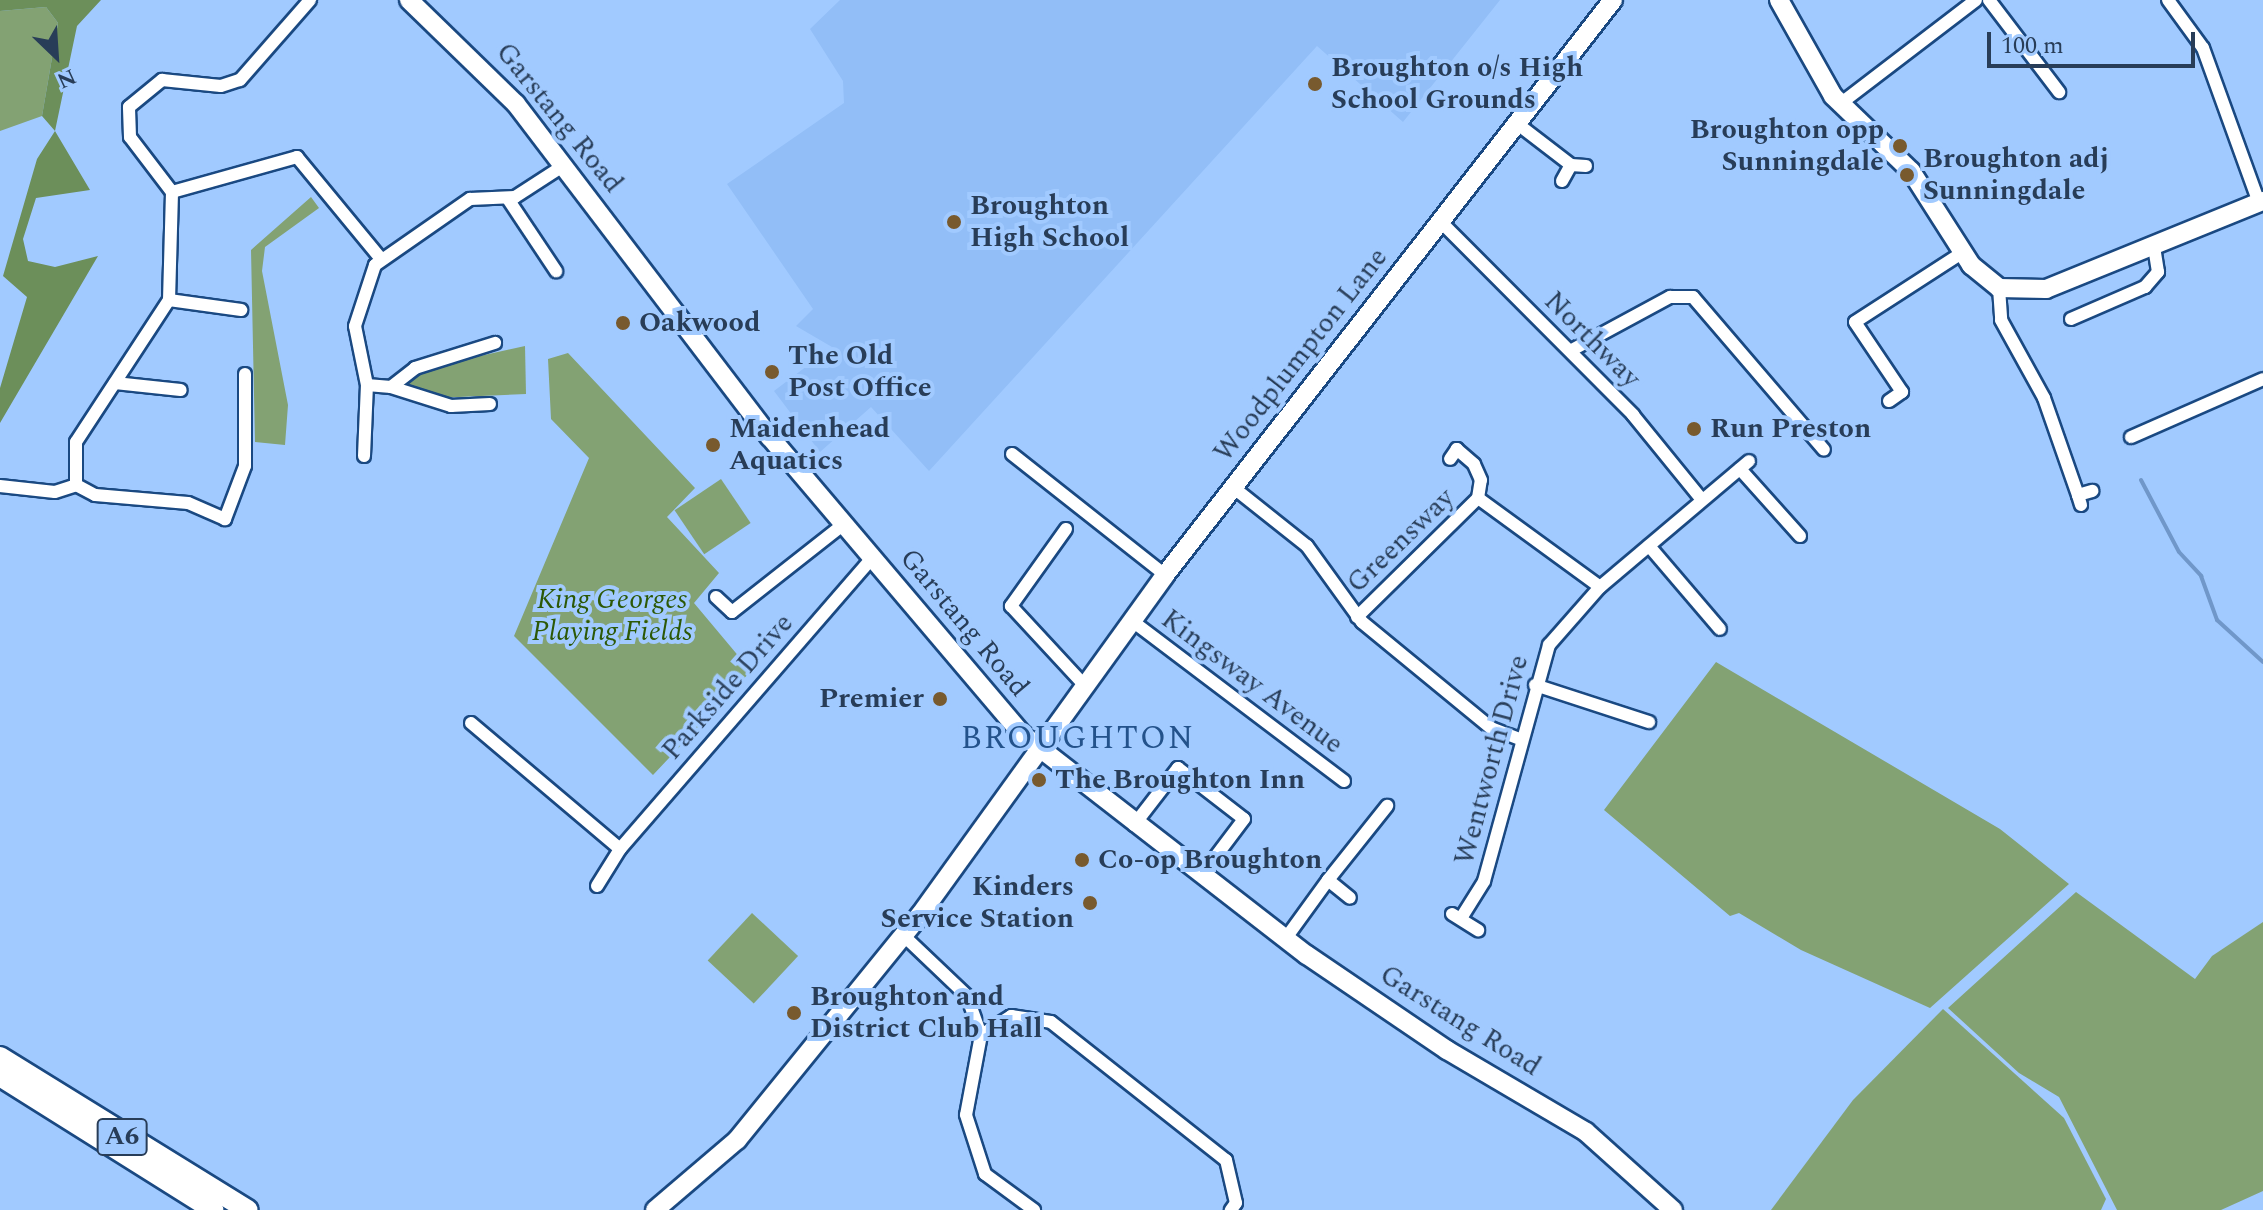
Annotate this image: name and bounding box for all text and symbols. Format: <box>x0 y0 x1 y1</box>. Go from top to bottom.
north arrow <box>16 16 96 96</box>
scale bar <box>1991 16 2199 66</box>
text: 100 m <box>2001 28 2064 64</box>
street label: Garstang Road <box>488 36 630 200</box>
place label: Broughton o/s High School Grounds <box>1331 51 1583 117</box>
text: N <box>51 59 81 97</box>
marker: Broughton o/s High School Grounds <box>1306 75 1324 93</box>
place label: Broughton opp Sunningdale <box>1690 113 1884 179</box>
marker: Broughton opp Sunningdale <box>1891 137 1909 155</box>
place label: Broughton adj Sunningdale <box>1923 142 2109 208</box>
marker: Broughton adj Sunningdale <box>1898 166 1916 184</box>
place label: Broughton High School <box>970 189 1129 255</box>
marker: Broughton High School <box>945 213 963 231</box>
street label: Woodplumpton Lane <box>1207 241 1395 469</box>
street label: Northway <box>1537 285 1647 395</box>
place label: Oakwood <box>639 306 760 340</box>
marker: Oakwood <box>614 314 632 332</box>
place label: The Old Post Office <box>788 339 932 405</box>
marker: The Old Post Office <box>763 363 781 381</box>
place label: Maidenhead Aquatics <box>729 412 890 478</box>
place label: Run Preston <box>1710 412 1871 446</box>
marker: Run Preston <box>1685 420 1703 438</box>
marker: Maidenhead Aquatics <box>704 436 722 454</box>
street label: Greensway <box>1340 482 1462 600</box>
street label: Garstang Road <box>892 542 1036 704</box>
park label: King Georges Playing Fields <box>532 583 692 649</box>
street label: Kingsway Avenue <box>1154 603 1350 761</box>
street label: Parkside Drive <box>655 607 801 767</box>
street label: Wentworth Drive <box>1448 651 1536 869</box>
place label: Premier <box>819 682 924 716</box>
marker: Premier <box>931 690 949 708</box>
district label: BROUGHTON <box>961 720 1195 758</box>
place label: The Broughton Inn <box>1055 763 1305 797</box>
marker: The Broughton Inn <box>1030 771 1048 789</box>
place label: Co-op Broughton <box>1098 843 1322 877</box>
marker: Co-op Broughton <box>1073 851 1091 869</box>
place label: Kinders Service Station <box>881 870 1074 936</box>
marker: Kinders Service Station <box>1081 894 1099 912</box>
street label: Garstang Road <box>1373 958 1547 1084</box>
place label: Broughton and District Club Hall <box>810 980 1042 1046</box>
marker: Broughton and District Club Hall <box>785 1004 803 1022</box>
road number: A6 <box>96 1115 148 1159</box>

